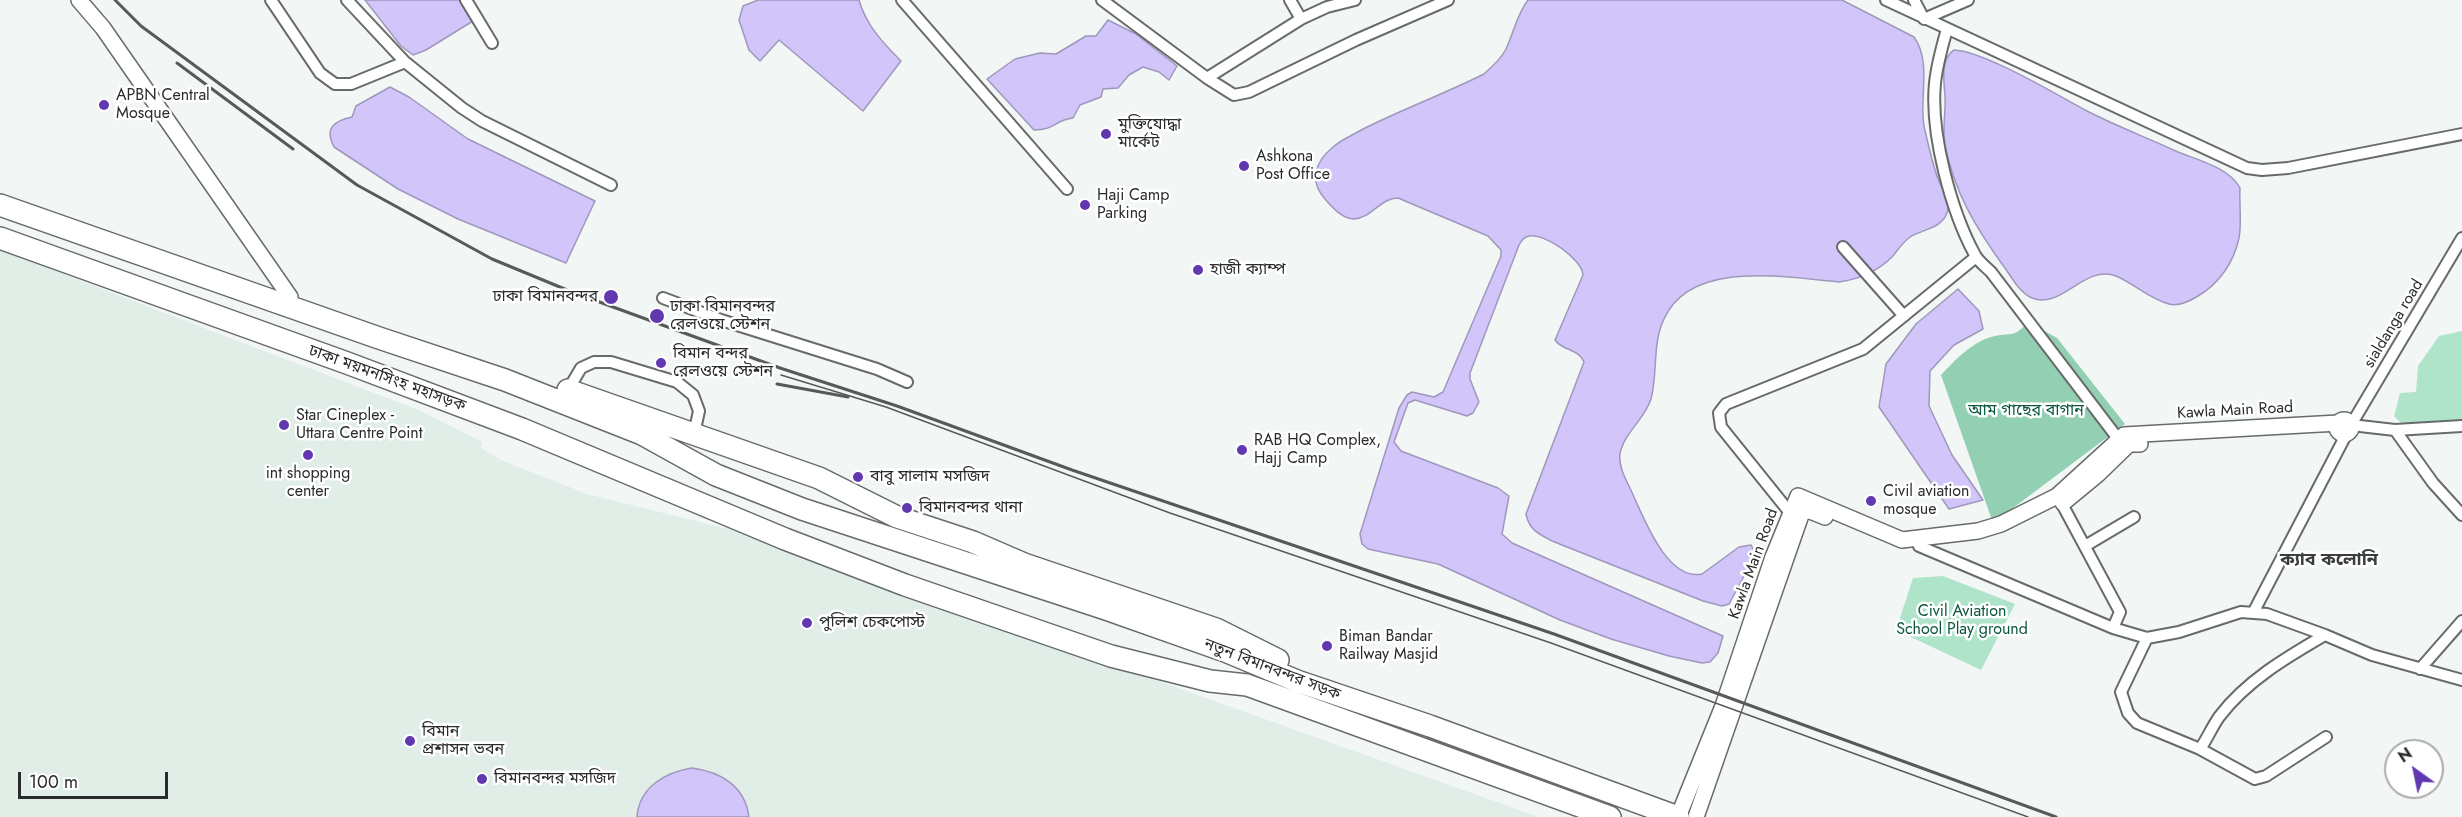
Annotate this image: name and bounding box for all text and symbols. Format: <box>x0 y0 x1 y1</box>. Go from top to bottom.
place label: APBN Central Mosque <box>116 86 210 124</box>
marker: APBN Central Mosque <box>97 98 111 112</box>
place label: মুক্তিযোদ্ধা মার্কেট <box>1118 115 1181 153</box>
marker: মুক্তিযোদ্ধা মার্কেট <box>1099 127 1113 141</box>
place label: Ashkona Post Office <box>1256 147 1330 185</box>
marker: Ashkona Post Office <box>1237 159 1251 173</box>
place label: Haji Camp Parking <box>1097 186 1169 224</box>
marker: Haji Camp Parking <box>1078 198 1092 212</box>
place label: হাজী ক্যাম্প <box>1210 260 1286 280</box>
marker: হাজী ক্যাম্প <box>1191 263 1205 277</box>
street label: sialdanga road <box>2360 276 2428 372</box>
place label: ঢাকা বিমানবন্দর <box>493 287 598 307</box>
marker: ঢাকা বিমানবন্দর <box>602 288 620 306</box>
place label: ঢাকা বিমানবন্দর রেলওয়ে স্টেশন <box>670 297 775 335</box>
marker: ঢাকা বিমানবন্দর রেলওয়ে স্টেশন <box>648 307 666 325</box>
street label: ঢাকা ময়মনসিংহ মহাসড়ক <box>306 342 468 416</box>
place label: বিমান বন্দর রেলওয়ে স্টেশন <box>673 344 773 382</box>
marker: বিমান বন্দর রেলওয়ে স্টেশন <box>654 356 668 370</box>
street label: Kawla Main Road <box>2176 398 2294 424</box>
park label: আম গাছের বাগান <box>1968 401 2084 421</box>
place label: Star Cineplex - Uttara Centre Point <box>296 406 423 444</box>
marker: Star Cineplex - Uttara Centre Point <box>277 418 291 432</box>
place label: RAB HQ Complex, Hajj Camp <box>1254 431 1381 469</box>
marker: RAB HQ Complex, Hajj Camp <box>1235 443 1249 457</box>
marker: int shopping center <box>301 448 315 462</box>
place label: int shopping center <box>266 464 350 502</box>
place label: বাবু সালাম মসজিদ <box>870 467 990 487</box>
marker: বাবু সালাম মসজিদ <box>851 470 865 484</box>
place label: Civil aviation mosque <box>1883 482 1969 520</box>
marker: Civil aviation mosque <box>1864 494 1878 508</box>
place label: বিমানবন্দর থানা <box>919 498 1022 518</box>
marker: বিমানবন্দর থানা <box>900 501 914 515</box>
street label: Kawla Main Road <box>1725 506 1783 622</box>
district label: ক্যাব কলোনি <box>2280 550 2378 572</box>
park label: Civil Aviation School Play ground <box>1896 602 2028 640</box>
place label: পুলিশ চেকপোস্ট <box>819 613 925 633</box>
marker: পুলিশ চেকপোস্ট <box>800 616 814 630</box>
place label: Biman Bandar Railway Masjid <box>1339 627 1438 665</box>
street label: নতুন বিমানবন্দর সড়ক <box>1201 635 1343 705</box>
marker: Biman Bandar Railway Masjid <box>1320 639 1334 653</box>
place label: বিমান প্রশাসন ভবন <box>422 722 504 760</box>
marker: বিমান প্রশাসন ভবন <box>403 734 417 748</box>
north arrow <box>2384 739 2444 799</box>
text: N <box>2393 742 2417 768</box>
scale bar <box>21 760 171 798</box>
text: 100 m <box>29 769 78 795</box>
place label: বিমানবন্দর মসজিদ <box>494 769 616 789</box>
marker: বিমানবন্দর মসজিদ <box>475 772 489 786</box>

